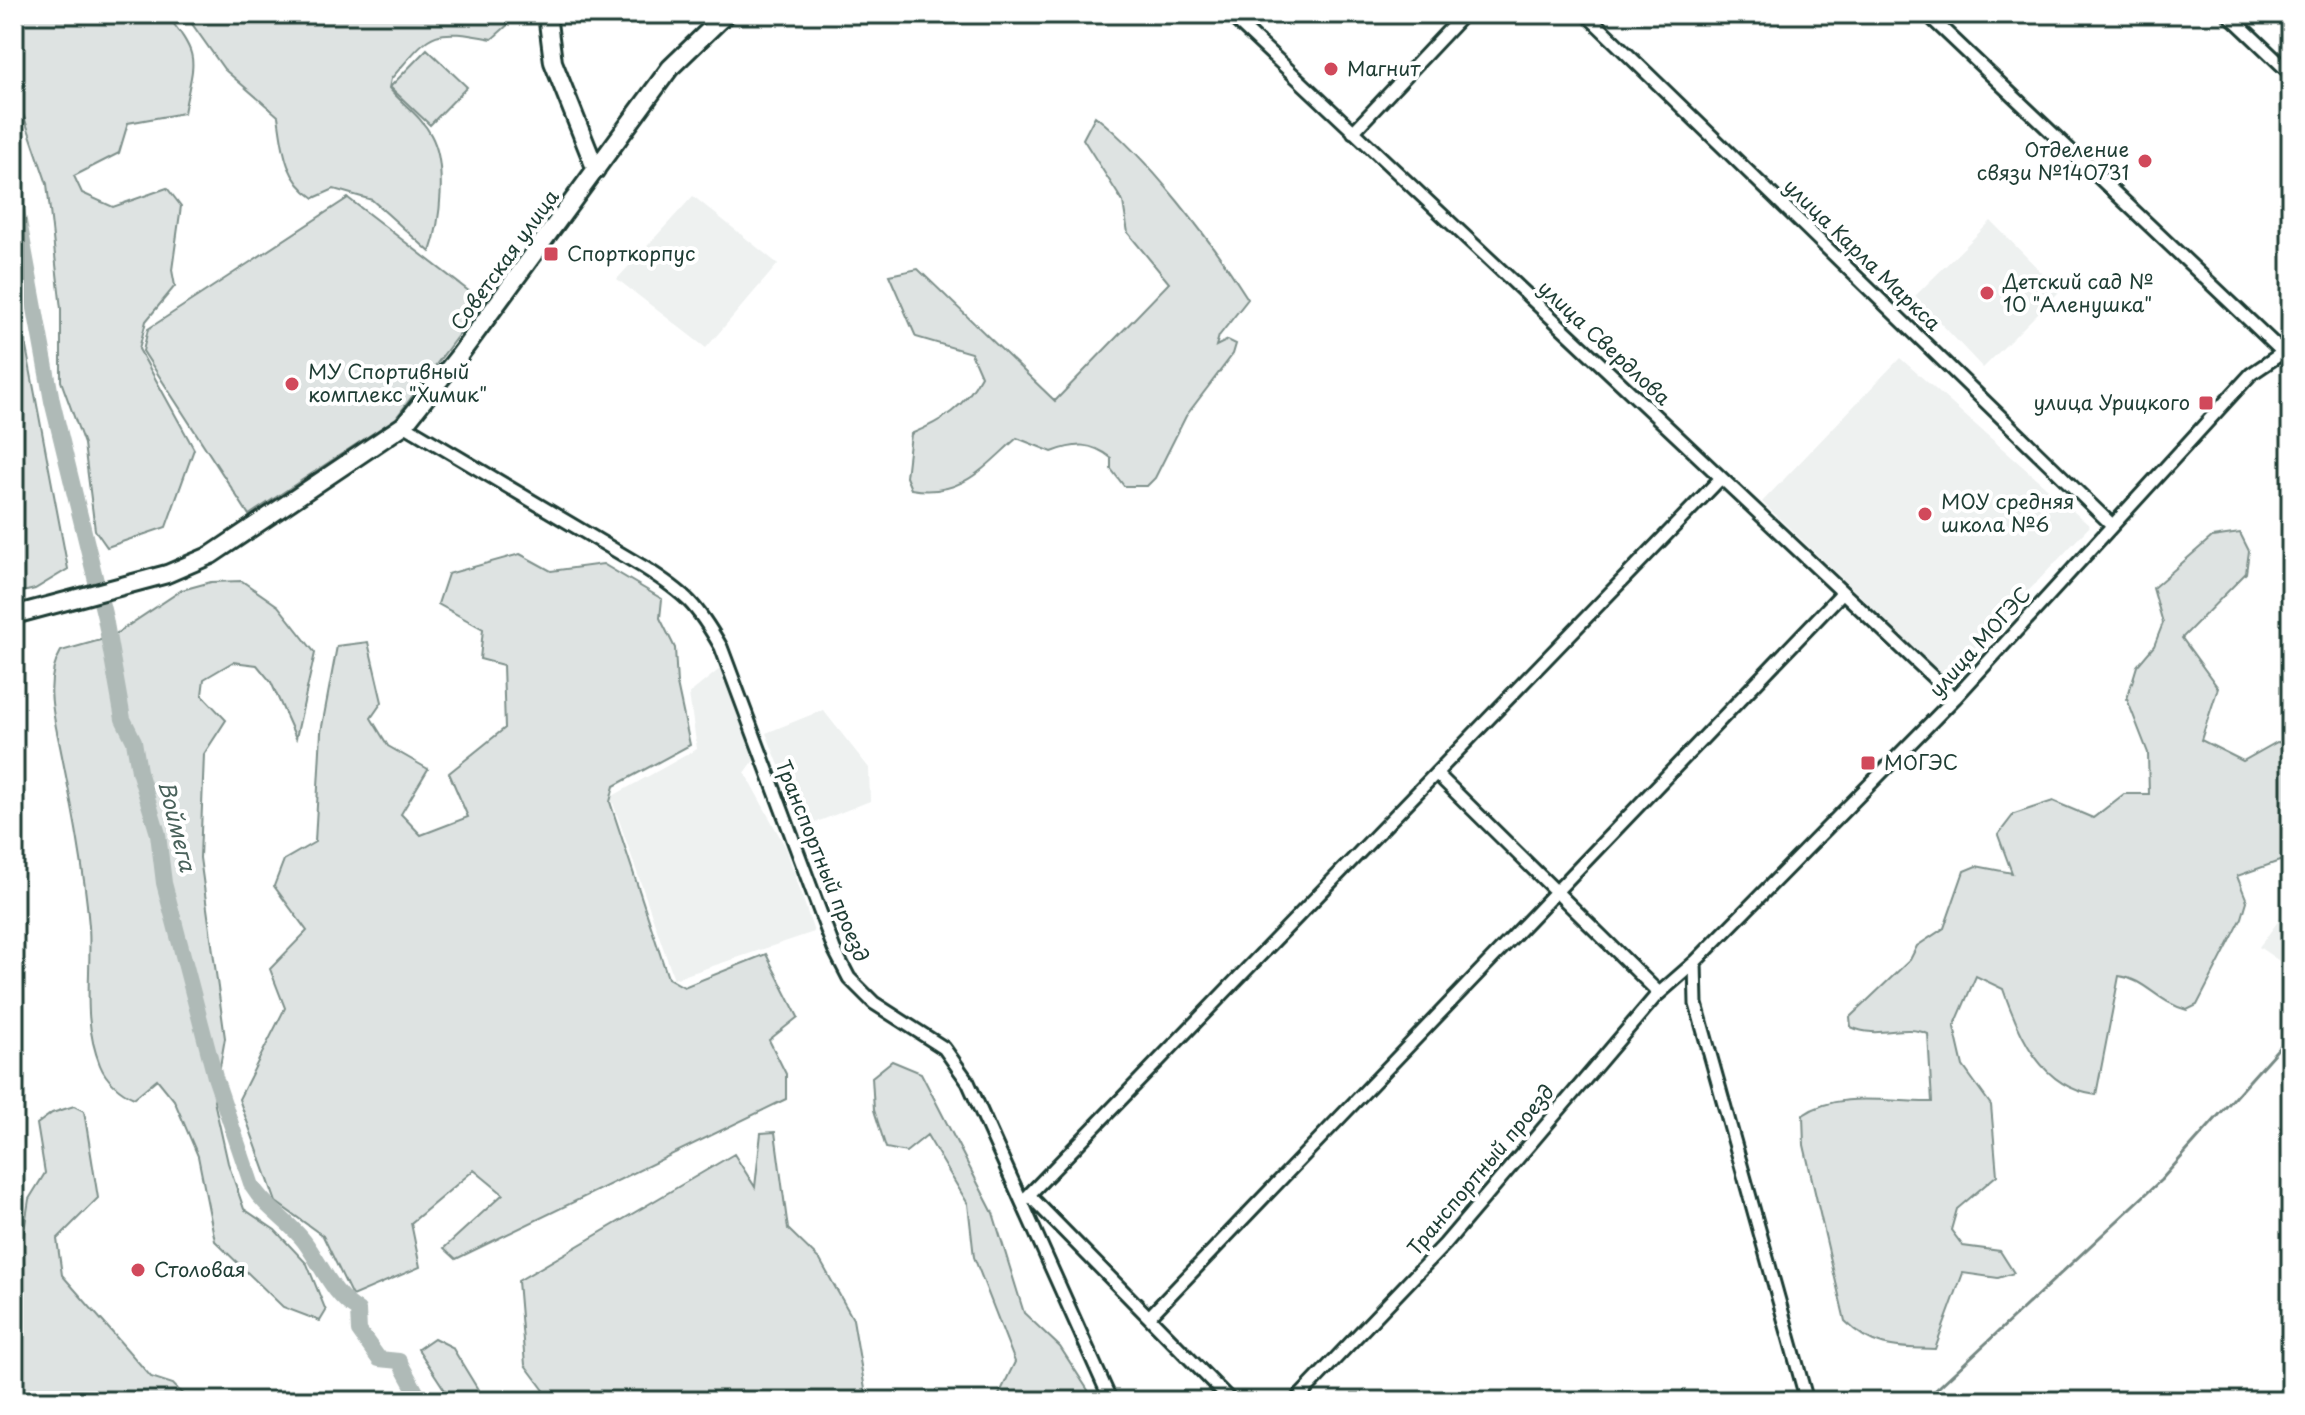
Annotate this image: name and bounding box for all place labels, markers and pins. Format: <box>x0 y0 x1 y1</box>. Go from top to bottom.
place label: Магнит <box>1347 53 1421 83</box>
marker: Магнит <box>1322 60 1340 78</box>
place label: Отделение связи №140731 <box>1977 134 2129 187</box>
marker: Отделение связи №140731 <box>2136 152 2154 170</box>
place label: Спорткорпус <box>567 238 695 268</box>
marker: Спорткорпус <box>542 245 560 263</box>
place label: Детский сад № 10 "Аленушка" <box>2002 266 2154 319</box>
marker: Детский сад № 10 "Аленушка" <box>1978 284 1996 302</box>
place label: МУ Спортивный комплекс "Химик" <box>308 356 487 409</box>
marker: МУ Спортивный комплекс "Химик" <box>283 375 301 393</box>
place label: улица Урицкого <box>2034 387 2190 417</box>
marker: улица Урицкого <box>2197 394 2215 412</box>
place label: МОУ средняя школа №6 <box>1941 486 2074 539</box>
marker: МОУ средняя школа №6 <box>1916 505 1934 523</box>
place label: МОГЭС <box>1884 747 1958 777</box>
marker: МОГЭС <box>1859 754 1877 772</box>
place label: Столовая <box>154 1254 246 1284</box>
marker: Столовая <box>129 1261 147 1279</box>

